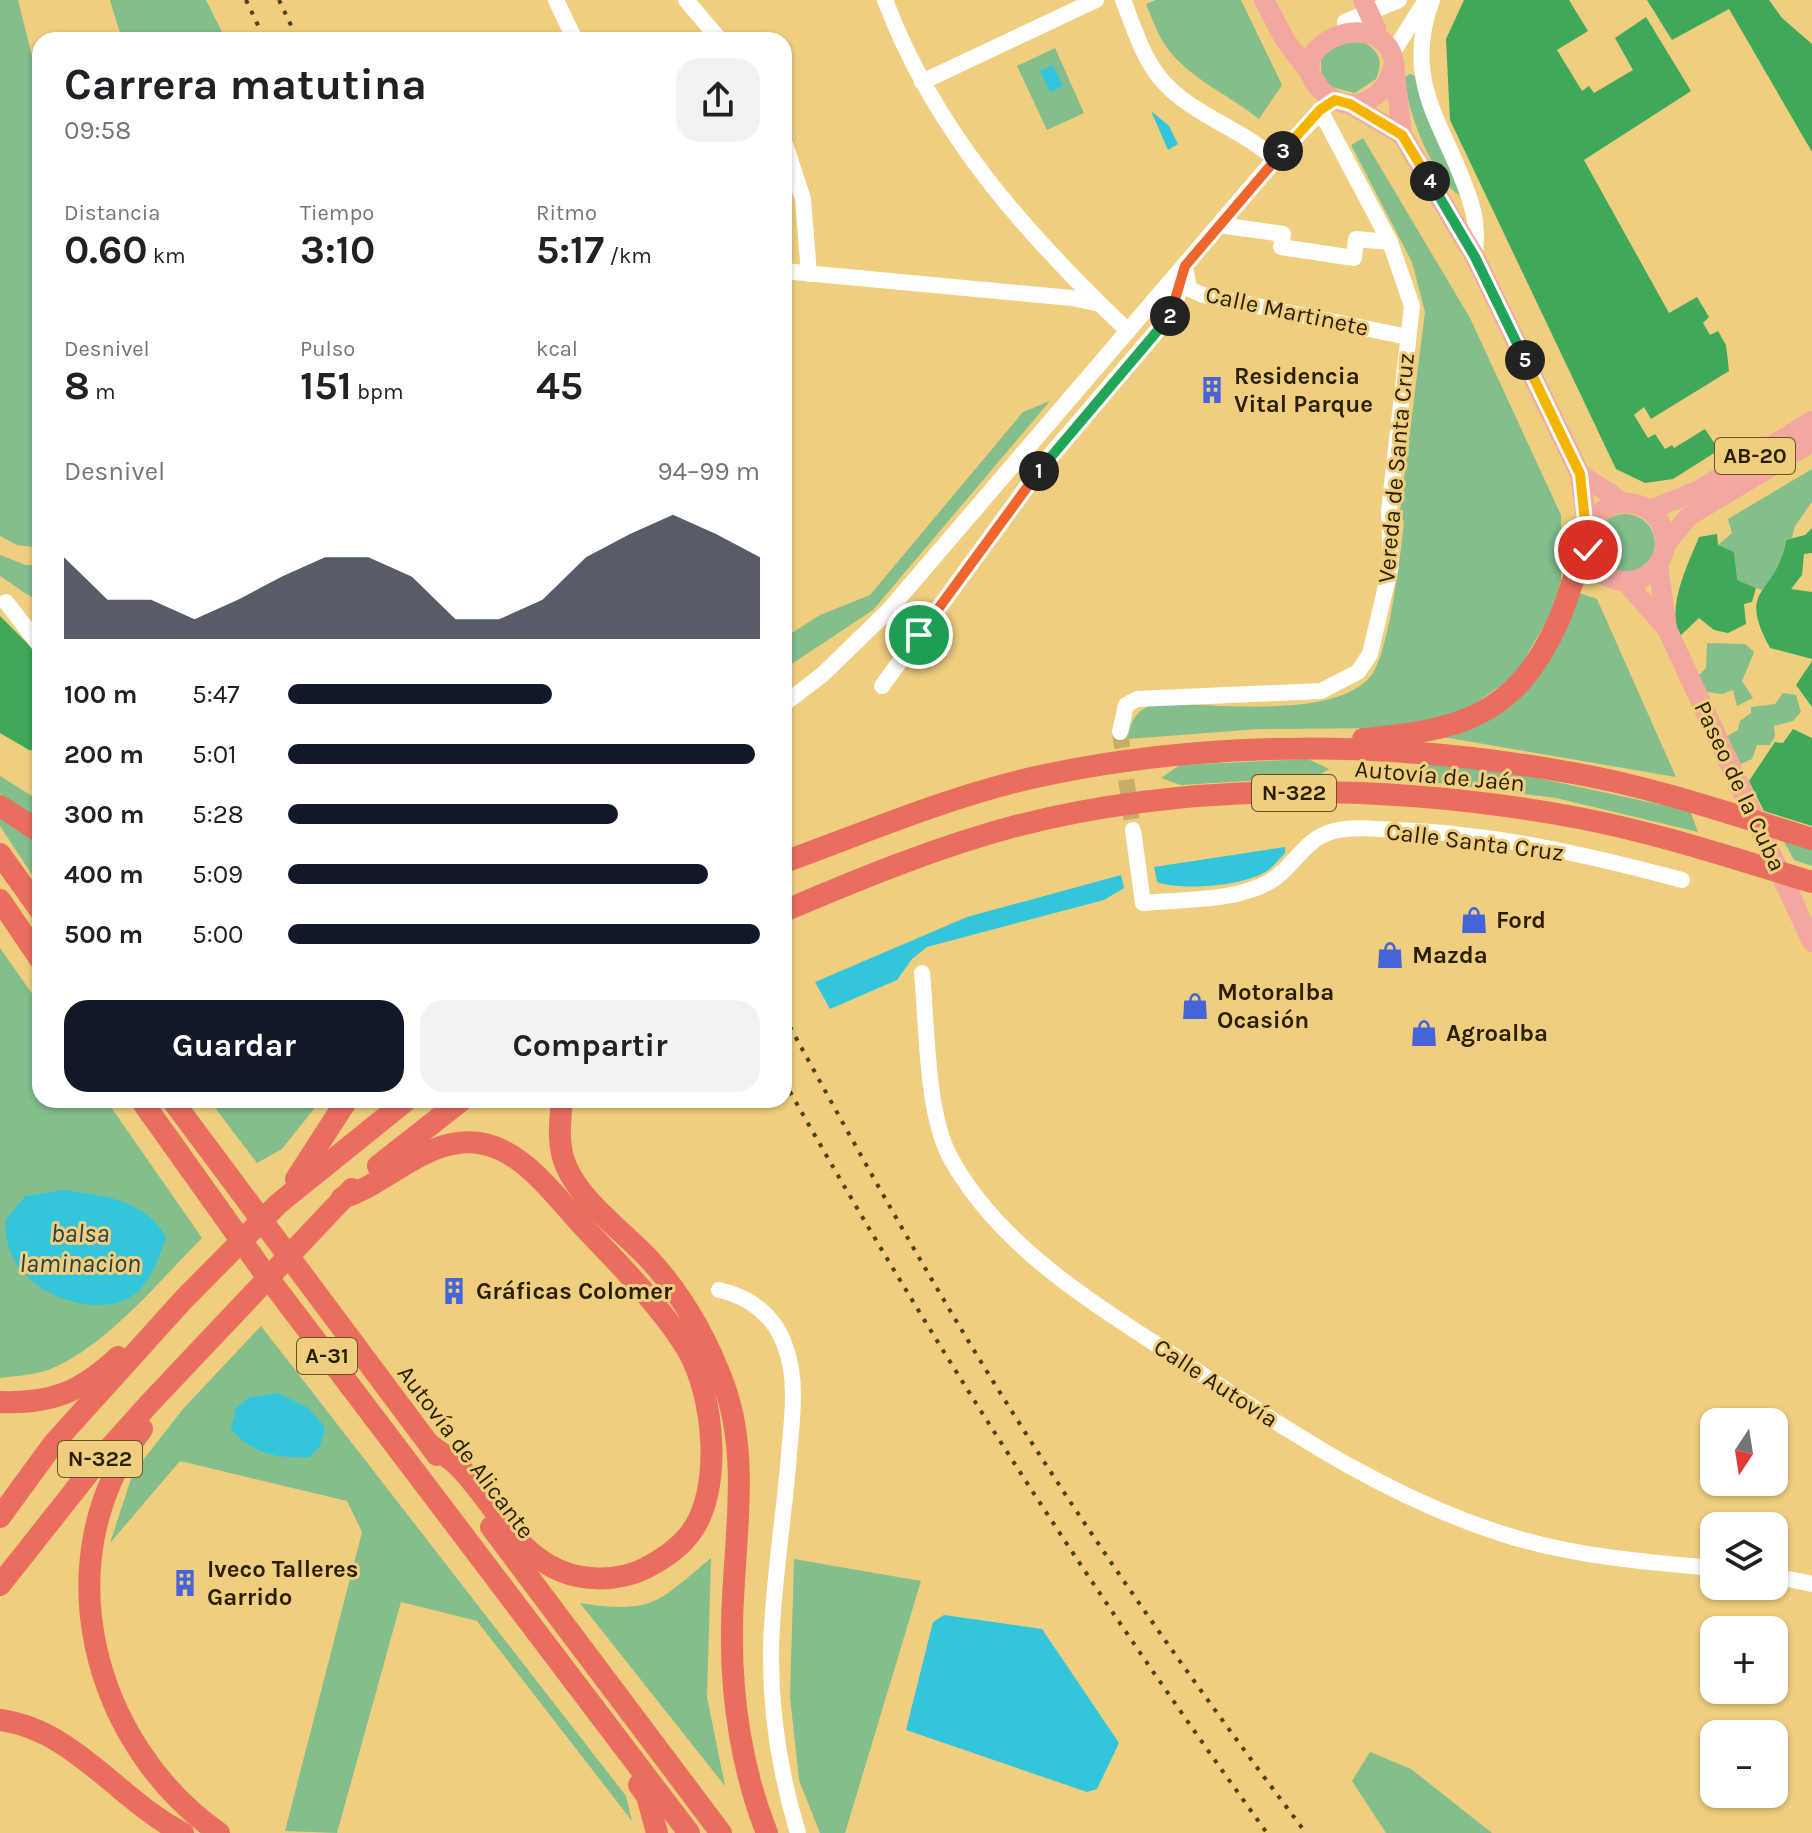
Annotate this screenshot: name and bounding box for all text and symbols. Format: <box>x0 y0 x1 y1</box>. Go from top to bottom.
button: share <box>676 58 760 142</box>
text: Carrera matutina <box>64 59 427 110</box>
text: 09:58 <box>64 115 131 146</box>
pin: 3 <box>1263 131 1303 171</box>
text: 3 <box>1276 138 1290 164</box>
pin: 4 <box>1410 161 1450 201</box>
text: 4 <box>1423 168 1437 194</box>
text: Distancia <box>64 200 160 226</box>
text: Tiempo <box>300 200 374 226</box>
text: Ritmo <box>536 200 597 226</box>
text: 0.60 <box>64 226 147 273</box>
text: 3:10 <box>300 226 375 273</box>
text: 5:17 <box>536 226 604 273</box>
text: km <box>147 243 186 269</box>
text: /km <box>604 243 652 269</box>
street label: Calle Martinete <box>1203 280 1371 342</box>
pin: 2 <box>1150 296 1190 336</box>
text: 2 <box>1163 303 1177 329</box>
text: Desnivel <box>64 336 150 362</box>
text: Pulso <box>300 336 355 362</box>
text: kcal <box>536 336 578 362</box>
pin: 5 <box>1505 340 1545 380</box>
text: 5 <box>1519 347 1531 373</box>
street label: Vereda de Santa Cruz <box>1372 352 1420 584</box>
text: 8 <box>64 362 90 409</box>
text: 151 <box>300 362 352 409</box>
text: 45 <box>536 362 583 409</box>
place label: Residencia Vital Parque <box>1234 362 1373 418</box>
building icon: Residencia Vital Parque <box>1197 375 1227 405</box>
text: m <box>90 379 116 405</box>
text: bpm <box>352 379 404 405</box>
road number: AB-20 <box>1715 438 1795 474</box>
pin: 1 <box>1019 451 1059 491</box>
text: Desnivel <box>64 456 165 487</box>
text: 94–99 m <box>657 456 760 487</box>
text: 1 <box>1035 458 1043 484</box>
pin <box>1554 516 1622 584</box>
icon: check <box>1566 528 1610 572</box>
pin <box>885 601 953 669</box>
icon: arrive <box>897 613 941 657</box>
text: 100 m <box>64 679 137 710</box>
text: 5:47 <box>192 679 239 710</box>
street label: Paseo de la Cuba <box>1688 696 1792 876</box>
text: 200 m <box>64 739 144 770</box>
text: 5:01 <box>192 739 237 770</box>
street label: Autovía de Jaén <box>1354 755 1526 797</box>
road number: N-322 <box>1252 775 1336 811</box>
text: 300 m <box>64 799 144 830</box>
text: 5:28 <box>192 799 244 830</box>
street label: Calle Santa Cruz <box>1385 817 1565 867</box>
text: 400 m <box>64 859 144 890</box>
text: 5:09 <box>192 859 243 890</box>
shop icon: Ford <box>1459 905 1489 935</box>
place label: Ford <box>1496 906 1546 934</box>
text: 500 m <box>64 919 143 950</box>
text: 5:00 <box>192 919 244 950</box>
shop icon: Mazda <box>1375 940 1405 970</box>
place label: Mazda <box>1412 941 1488 969</box>
place label: Motoralba Ocasión <box>1217 978 1334 1034</box>
shop icon: Motoralba Ocasión <box>1180 991 1210 1021</box>
button: Guardar <box>64 1000 404 1092</box>
button: Compartir <box>420 1000 760 1092</box>
shop icon: Agroalba <box>1409 1018 1439 1048</box>
place label: Agroalba <box>1446 1019 1548 1047</box>
water label: balsa laminacion <box>19 1218 141 1279</box>
building icon: Gráficas Colomer <box>439 1276 469 1306</box>
place label: Gráficas Colomer <box>476 1277 673 1305</box>
street label: Calle Autovía <box>1149 1333 1283 1433</box>
road number: A-31 <box>297 1338 357 1374</box>
street label: Autovía de Alicante <box>392 1360 540 1544</box>
north arrow <box>1700 1408 1788 1496</box>
map controls <box>1700 1408 1788 1808</box>
road number: N-322 <box>58 1441 142 1477</box>
button: layers <box>1700 1512 1788 1600</box>
place label: Iveco Talleres Garrido <box>207 1555 359 1611</box>
building icon: Iveco Talleres Garrido <box>170 1568 200 1598</box>
button: + <box>1700 1616 1788 1704</box>
button: − <box>1700 1720 1788 1808</box>

